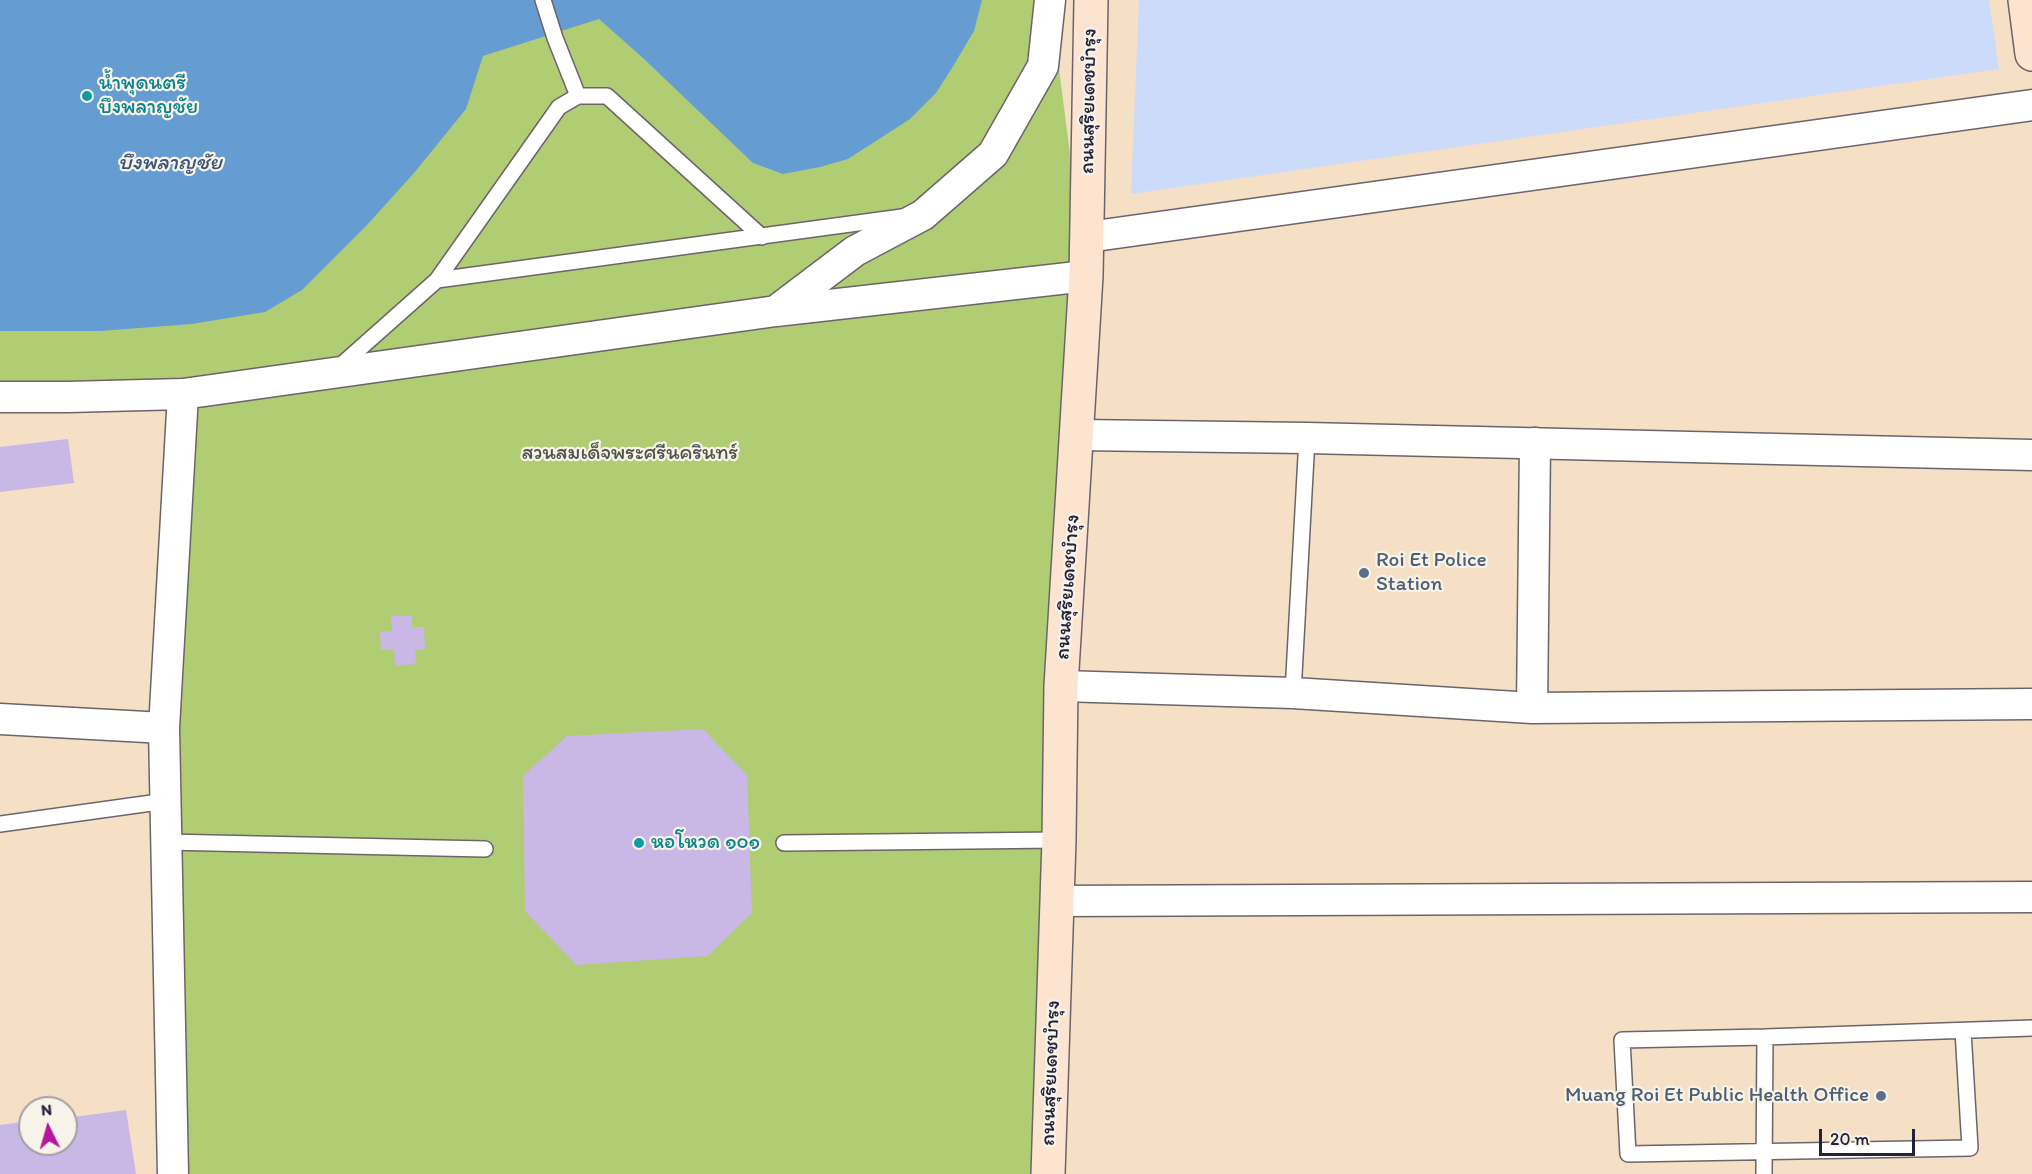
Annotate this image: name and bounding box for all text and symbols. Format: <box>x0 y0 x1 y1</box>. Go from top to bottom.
street label: ถนนสุริยเดชบำรุง <box>1075 28 1103 174</box>
place label: น้ำพุดนตรี บึงพลาญชัย <box>99 71 198 121</box>
marker: น้ำพุดนตรี บึงพลาญชัย <box>80 89 94 103</box>
water label: บึงพลาญชัย <box>118 150 222 176</box>
park label: สวนสมเด็จพระศรีนครินทร์ <box>522 441 738 467</box>
street label: ถนนสุริยเดชบำรุง <box>1050 513 1086 661</box>
place label: Roi Et Police Station <box>1376 548 1487 598</box>
marker: Roi Et Police Station <box>1357 566 1371 580</box>
place label: หอโหวด ๑๐๑ <box>651 830 760 856</box>
marker: หอโหวด ๑๐๑ <box>632 836 646 850</box>
street label: ถนนสุริยเดชบำรุง <box>1036 1000 1066 1146</box>
place label: Muang Roi Et Public Health Office <box>1565 1083 1869 1109</box>
marker: Muang Roi Et Public Health Office <box>1874 1089 1888 1103</box>
north arrow <box>18 1096 78 1156</box>
text: N <box>40 1100 53 1119</box>
scale bar <box>1822 1117 1918 1155</box>
text: 20 m <box>1830 1128 1870 1150</box>

